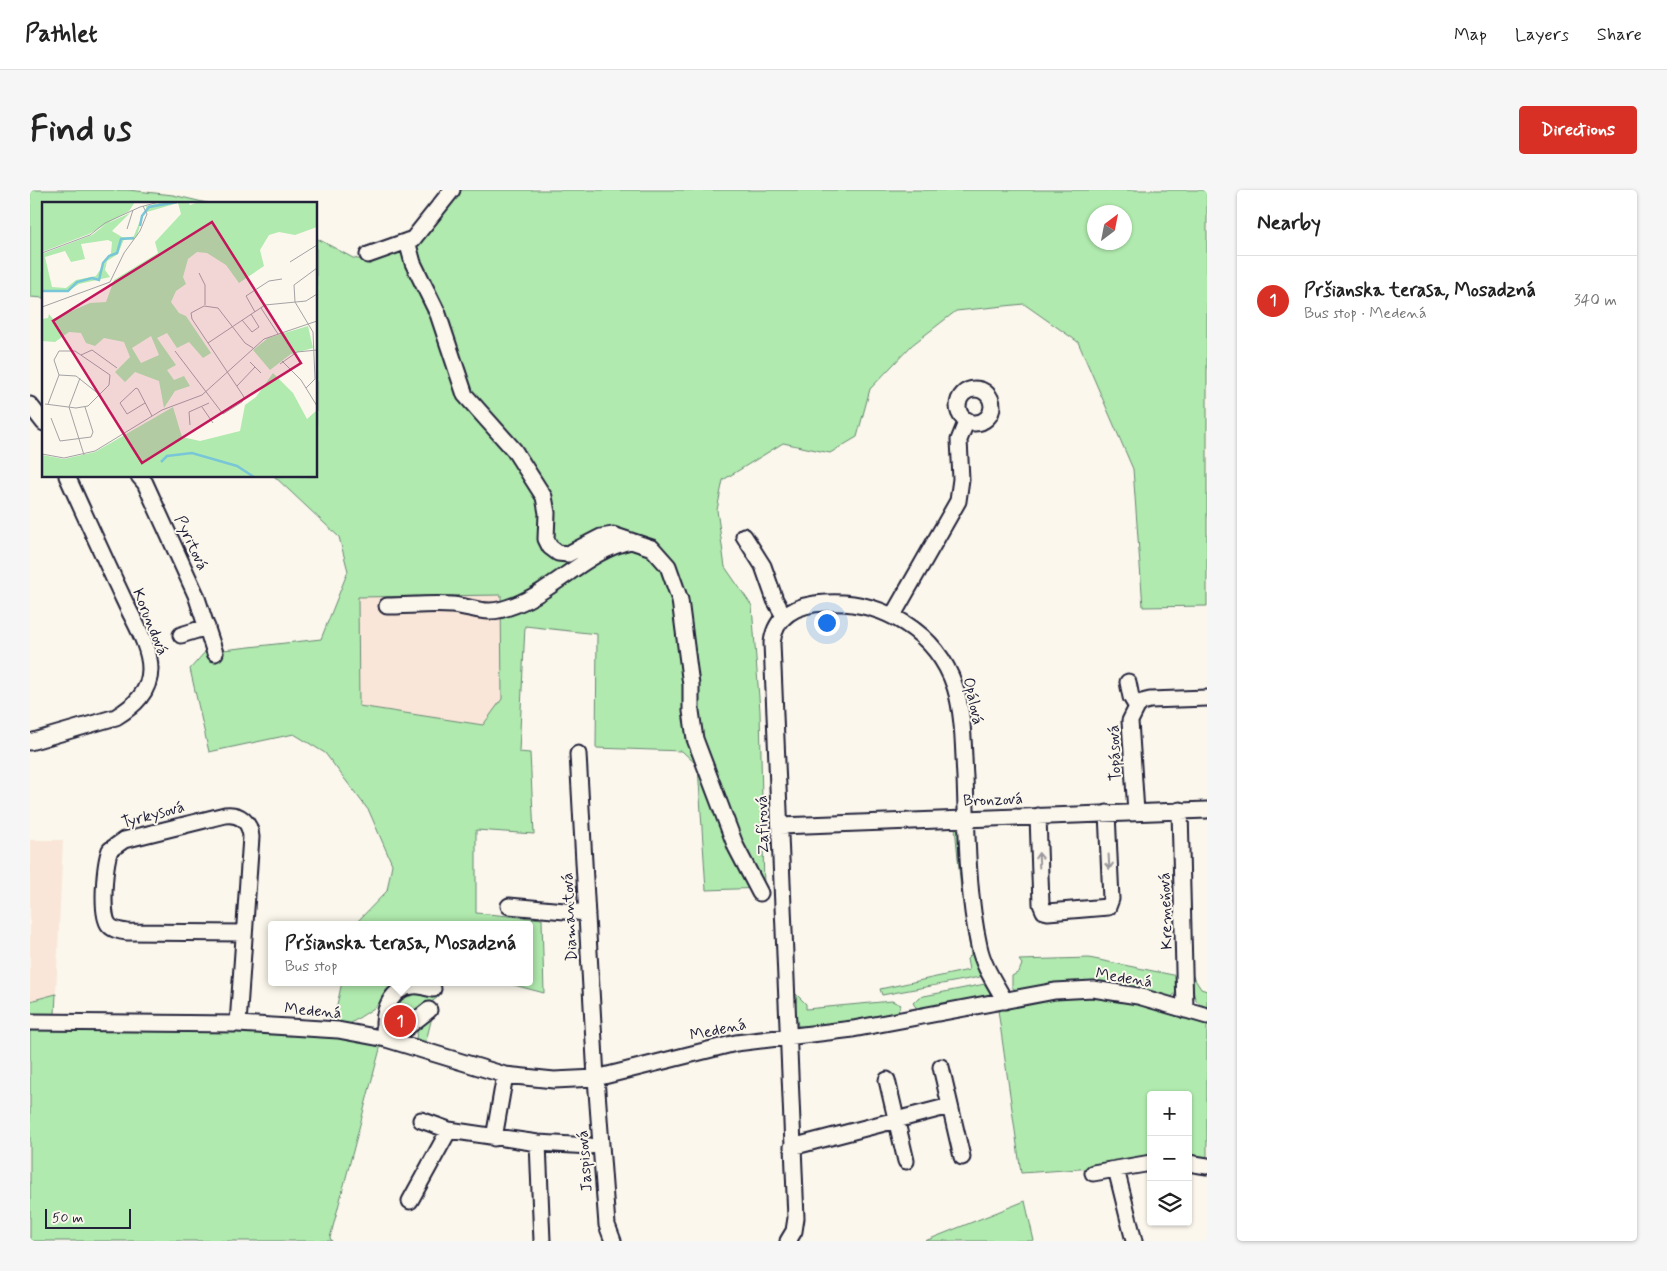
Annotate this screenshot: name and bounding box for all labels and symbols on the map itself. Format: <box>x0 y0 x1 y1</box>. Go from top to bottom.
inset map <box>42 202 318 478</box>
north arrow <box>1087 205 1132 250</box>
street label: Pyritová <box>169 512 213 574</box>
street label: Korundová <box>127 585 173 659</box>
your location <box>814 610 840 636</box>
street label: Opálová <box>958 675 988 727</box>
street label: Topásová <box>1104 725 1126 781</box>
street label: Bronzová <box>963 788 1023 812</box>
street label: Zafírová <box>751 795 775 855</box>
street label: Tyrkysová <box>119 797 187 833</box>
one-way arrow <box>1035 852 1044 868</box>
one-way arrow <box>1105 854 1114 870</box>
street label: Diamantová <box>557 872 583 962</box>
street label: Kremeňová <box>1154 872 1178 950</box>
street label: Medená <box>1094 963 1154 993</box>
street label: Medená <box>284 998 342 1024</box>
pin: 1 <box>384 1002 416 1040</box>
street label: Medená <box>688 1014 748 1046</box>
street label: Jaspisová <box>572 1129 598 1193</box>
scale bar <box>45 1206 131 1229</box>

